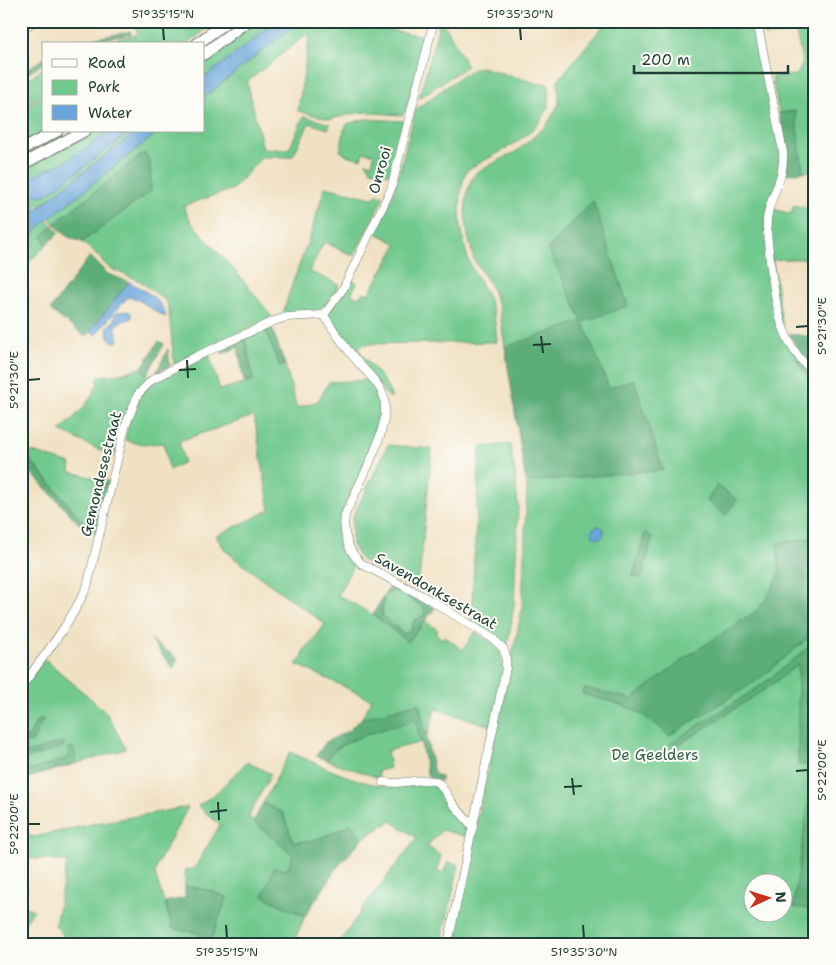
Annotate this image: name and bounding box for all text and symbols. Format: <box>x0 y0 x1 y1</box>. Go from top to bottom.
text: 51°35'15"N <box>132 6 194 22</box>
text: 51°35'30"N <box>487 6 553 22</box>
legend <box>42 42 205 132</box>
scale bar <box>634 42 787 74</box>
text: 200 m <box>641 50 690 70</box>
text: Road <box>88 53 126 73</box>
text: Park <box>88 77 120 97</box>
text: Water <box>88 103 132 123</box>
street label: Onrooi <box>364 144 396 196</box>
text: 5°21'30"E <box>814 297 830 355</box>
text: 5°21'30"E <box>6 351 22 409</box>
street label: Gemondesestraat <box>76 409 126 539</box>
street label: Savendonksestraat <box>371 548 501 634</box>
text: 5°22'00"E <box>814 739 830 801</box>
park label: De Geelders <box>611 745 699 765</box>
text: 5°22'00"E <box>6 793 22 855</box>
north arrow <box>744 872 794 922</box>
text: N <box>772 891 790 903</box>
text: 51°35'15"N <box>196 944 258 960</box>
text: 51°35'30"N <box>551 944 617 960</box>

